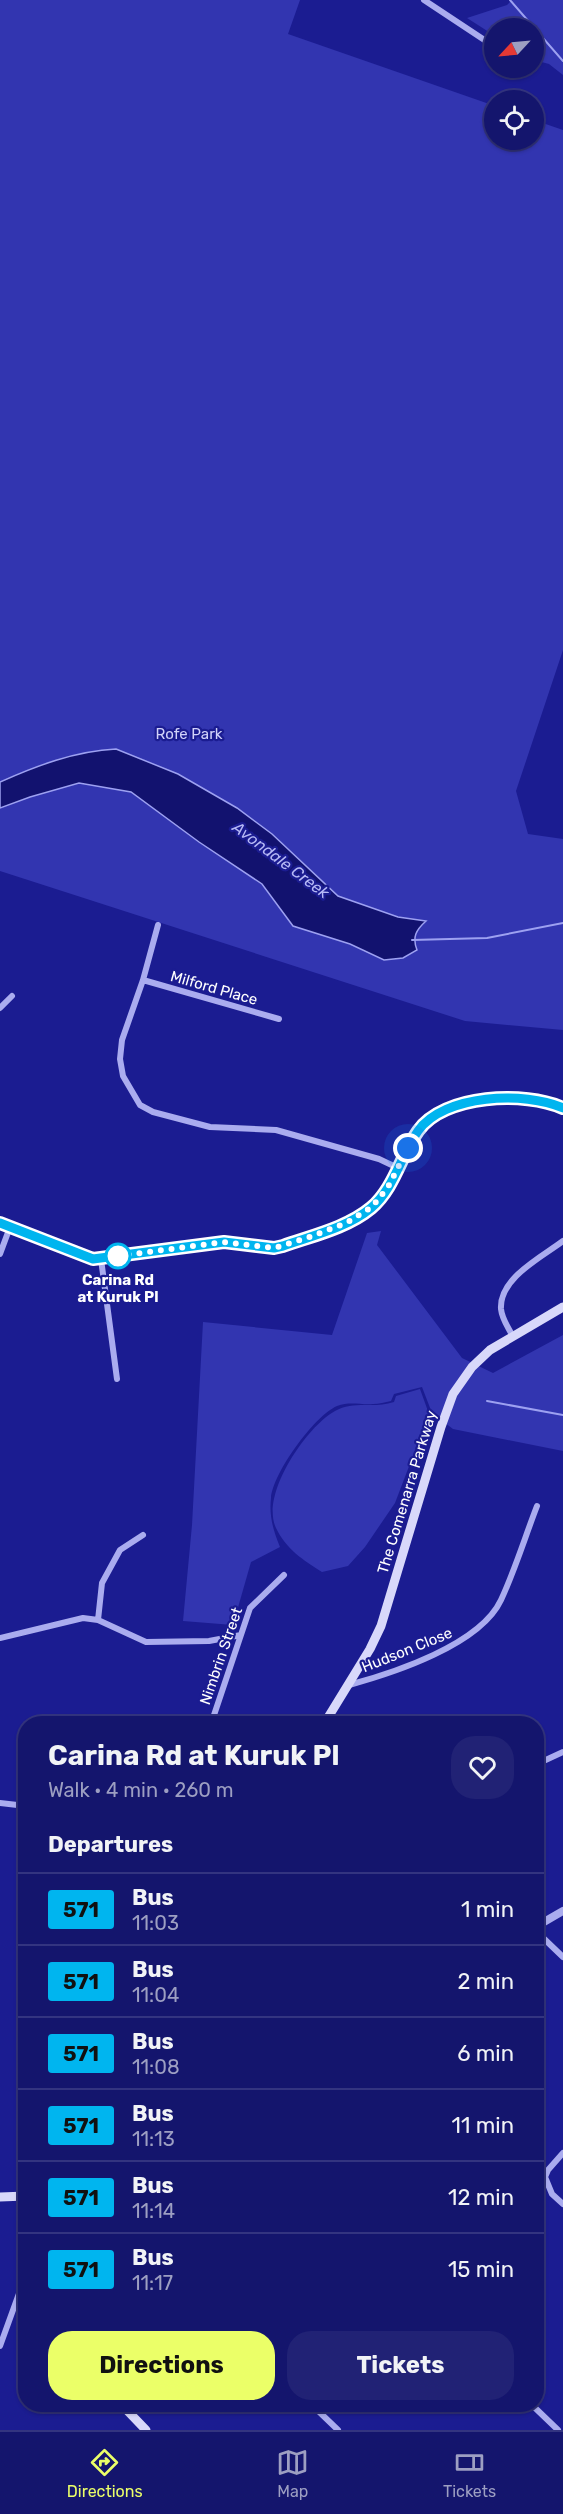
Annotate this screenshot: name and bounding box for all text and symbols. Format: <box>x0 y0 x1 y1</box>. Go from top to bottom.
north arrow <box>484 18 544 78</box>
map controls <box>484 18 544 150</box>
button: locate <box>484 90 544 150</box>
park label: Rofe Park <box>155 725 223 743</box>
water label: Avondale Creek <box>228 817 334 903</box>
street label: Milford Place <box>168 967 260 1009</box>
your location <box>393 1133 423 1163</box>
marker: Carina Rd at Kuruk Pl <box>105 1243 131 1269</box>
place label: Carina Rd at Kuruk Pl <box>77 1271 159 1306</box>
street label: The Comenarra Parkway <box>374 1408 440 1576</box>
street label: Nimbrin Street <box>196 1605 246 1707</box>
street label: Hudson Close <box>359 1624 455 1676</box>
button: heart <box>451 1736 514 1799</box>
text: Carina Rd at Kuruk Pl <box>48 1739 339 1772</box>
text: Walk · 4 min · 260 m <box>48 1778 234 1802</box>
text: Departures <box>48 1831 173 1858</box>
text: Bus <box>132 1884 174 1911</box>
text: 1 min <box>461 1896 514 1923</box>
text: 571 <box>63 1897 99 1922</box>
text: 11:03 <box>132 1911 179 1935</box>
text: Bus <box>132 1956 174 1983</box>
text: 2 min <box>457 1968 514 1995</box>
text: 571 <box>63 1969 99 1994</box>
text: 11:04 <box>132 1983 179 2007</box>
text: Bus <box>132 2028 174 2055</box>
text: 6 min <box>457 2040 514 2067</box>
text: 571 <box>63 2041 99 2066</box>
text: 11:08 <box>132 2055 180 2079</box>
text: Bus <box>132 2100 174 2127</box>
text: 11 min <box>452 2112 514 2139</box>
text: 571 <box>63 2113 99 2138</box>
text: 11:13 <box>132 2127 175 2151</box>
text: Bus <box>132 2172 174 2199</box>
text: 12 min <box>448 2184 514 2211</box>
text: 571 <box>63 2185 99 2210</box>
text: 11:14 <box>132 2199 175 2223</box>
text: Bus <box>132 2244 174 2271</box>
text: 15 min <box>448 2256 514 2283</box>
text: 571 <box>63 2257 99 2282</box>
text: 11:17 <box>132 2271 173 2295</box>
button: Directions <box>48 2331 275 2400</box>
button: Tickets <box>287 2331 514 2400</box>
tab: Directions <box>67 2446 143 2501</box>
tab: Map <box>276 2446 309 2501</box>
tab: Tickets <box>443 2446 496 2501</box>

